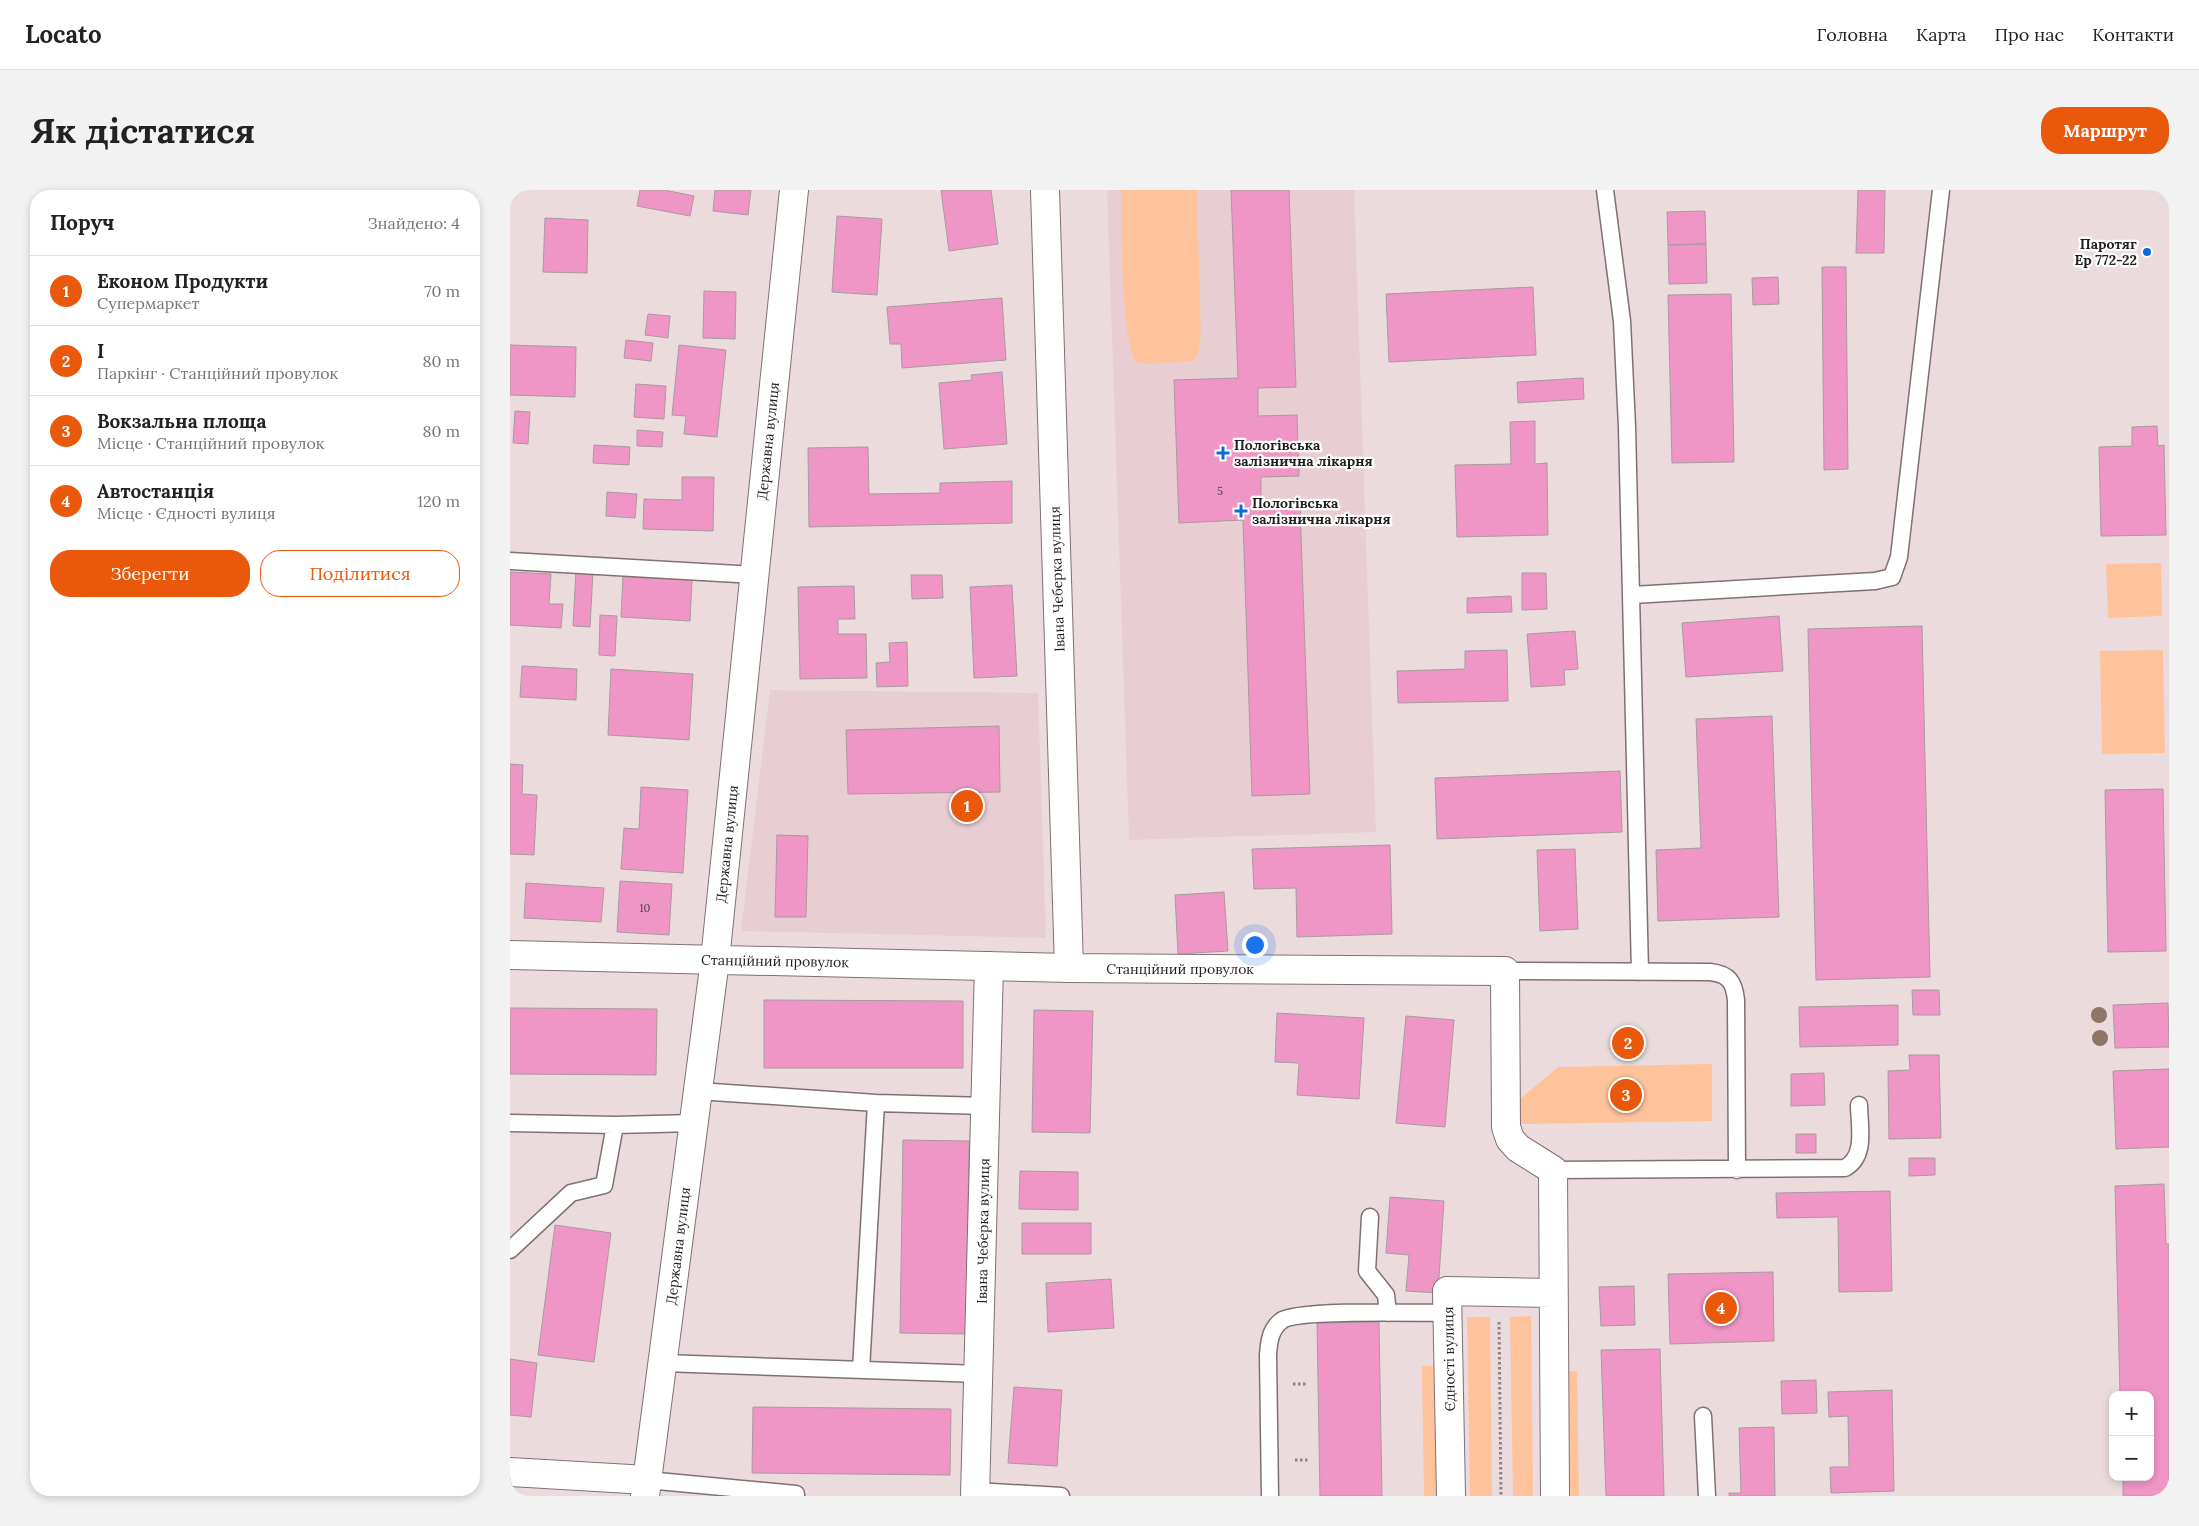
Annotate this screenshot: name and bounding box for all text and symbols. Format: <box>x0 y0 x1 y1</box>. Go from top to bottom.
text: Locato <box>25 19 102 50</box>
text: Головна <box>1816 23 1888 46</box>
text: Карта <box>1916 23 1966 46</box>
text: Про нас <box>1994 23 2064 46</box>
text: Контакти <box>2092 23 2174 46</box>
button: Маршрут <box>2041 107 2169 154</box>
text: Як дістатися <box>30 108 255 153</box>
text: Поруч <box>50 209 115 236</box>
text: Знайдено: 4 <box>368 213 460 233</box>
place label: Паротяг Ер 772-22 <box>2074 235 2137 269</box>
marker: Паротяг Ер 772-22 <box>2141 246 2153 258</box>
text: Економ Продукти <box>97 269 268 293</box>
text: 1 <box>63 281 69 301</box>
text: 70 m <box>424 281 460 301</box>
text: Супермаркет <box>97 293 199 313</box>
text: І <box>97 339 104 363</box>
text: 2 <box>62 351 70 371</box>
text: 80 m <box>423 351 460 371</box>
text: Паркінг · Станційний провулок <box>97 363 338 383</box>
street label: Державна вулиця <box>753 381 783 501</box>
text: Вокзальна площа <box>97 409 266 433</box>
text: 3 <box>62 421 70 441</box>
text: 80 m <box>423 421 460 441</box>
text: Місце · Станційний провулок <box>97 433 324 453</box>
place label: Пологiвська залiзнична лiкарня <box>1234 436 1373 470</box>
marker: Пологiвська залiзнична лiкарня <box>1216 446 1230 460</box>
text: Автостанція <box>97 479 214 503</box>
house number: 5 <box>1217 484 1223 498</box>
text: 4 <box>62 491 70 511</box>
text: 120 m <box>417 491 460 511</box>
place label: Пологівська залізнична лікарня <box>1252 494 1391 528</box>
text: Місце · Єдності вулиця <box>97 503 275 523</box>
marker: Пологівська залізнична лікарня <box>1234 504 1248 518</box>
street label: Івана Чеберка вулиця <box>1045 506 1069 652</box>
button: Зберегти <box>50 550 250 597</box>
button: Поділитися <box>260 550 460 597</box>
street label: Державна вулиця <box>712 784 742 904</box>
pin: 1 <box>951 787 983 825</box>
house number: 10 <box>640 901 651 915</box>
your location <box>1242 932 1268 958</box>
street label: Станційний провулок <box>701 951 849 971</box>
street label: Станційний провулок <box>1106 960 1254 978</box>
pin: 2 <box>1612 1024 1644 1062</box>
pin: 3 <box>1610 1076 1642 1114</box>
street label: Івана Чеберка вулиця <box>973 1158 993 1304</box>
street label: Державна вулиця <box>662 1186 694 1306</box>
pin: 4 <box>1705 1289 1737 1327</box>
street label: Єдності вулиця <box>1439 1306 1459 1412</box>
map controls <box>2109 1391 2154 1481</box>
button: + <box>2109 1391 2154 1436</box>
button: − <box>2109 1436 2154 1481</box>

